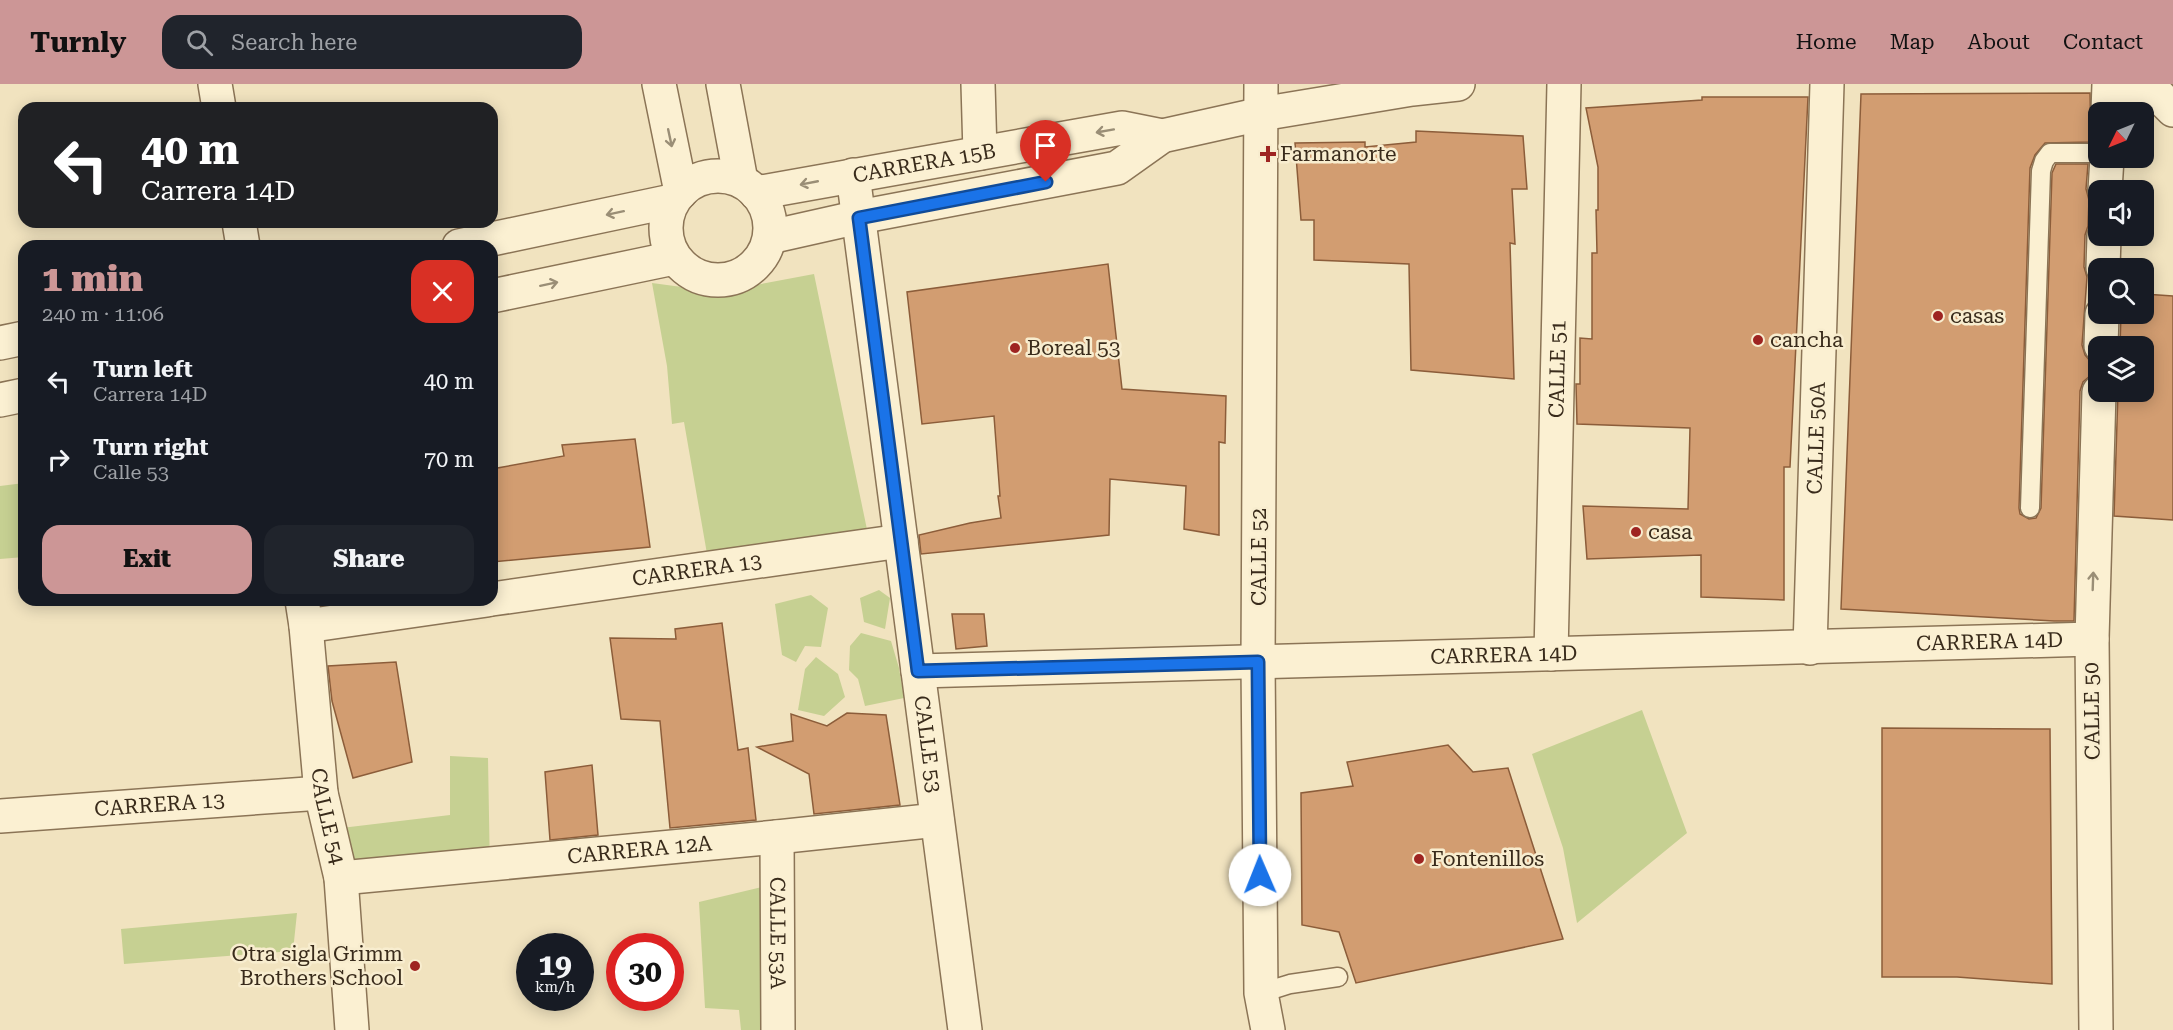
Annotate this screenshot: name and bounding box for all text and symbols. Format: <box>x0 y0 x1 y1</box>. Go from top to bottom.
search box <box>162 15 582 69</box>
text: Turnly <box>30 26 126 59</box>
icon: search <box>183 26 216 59</box>
text: Search here <box>231 30 357 55</box>
text: Home <box>1796 30 1857 54</box>
text: Map <box>1890 30 1935 54</box>
text: About <box>1968 30 2030 54</box>
text: Contact <box>2063 30 2143 54</box>
north arrow <box>2088 102 2154 168</box>
map controls <box>2088 102 2154 402</box>
pin <box>1020 120 1071 182</box>
text: 40 m <box>141 125 239 174</box>
icon: left <box>42 126 120 204</box>
one-way arrow <box>1096 126 1115 137</box>
one-way arrow <box>665 128 676 147</box>
icon: arrive <box>1029 129 1062 162</box>
street label: CARRERA 15B <box>851 139 998 188</box>
place label: Farmanorte <box>1280 142 1397 166</box>
marker: Farmanorte <box>1261 147 1275 161</box>
text: Carrera 14D <box>141 175 295 207</box>
one-way arrow <box>800 178 820 189</box>
button: sound <box>2088 180 2154 246</box>
one-way arrow <box>606 208 625 219</box>
text: 1 min <box>42 258 143 300</box>
button: search <box>2088 258 2154 324</box>
button: close <box>411 260 474 323</box>
one-way arrow <box>539 278 559 289</box>
text: 240 m · 11:06 <box>42 302 164 326</box>
place label: casas <box>1950 304 2004 328</box>
marker: casas <box>1931 309 1945 323</box>
street label: CALLE 51 <box>1544 320 1571 418</box>
place label: cancha <box>1770 328 1844 352</box>
marker: cancha <box>1751 333 1765 347</box>
place label: Boreal 53 <box>1027 336 1121 360</box>
button: layers <box>2088 336 2154 402</box>
marker: Boreal 53 <box>1008 341 1022 355</box>
text: Turn left <box>93 357 193 382</box>
icon: left <box>42 365 75 398</box>
text: 40 m <box>424 369 474 394</box>
street label: CALLE 50A <box>1803 381 1830 495</box>
text: Carrera 14D <box>93 382 207 406</box>
text: Turn right <box>93 435 208 460</box>
icon: right <box>42 443 75 476</box>
text: 70 m <box>424 447 474 472</box>
text: Calle 53 <box>93 460 169 484</box>
street label: CALLE 52 <box>1247 508 1271 606</box>
place label: casa <box>1648 520 1693 544</box>
button: Exit <box>42 525 252 594</box>
button: Share <box>264 525 474 594</box>
marker: casa <box>1629 525 1643 539</box>
street label: CARRERA 13 <box>631 549 763 591</box>
one-way arrow <box>2088 571 2099 591</box>
street label: CARRERA 14D <box>1916 628 2063 656</box>
street label: CARRERA 14D <box>1430 641 1578 669</box>
street label: CALLE 50 <box>2079 662 2105 760</box>
street label: CALLE 53 <box>909 694 946 794</box>
street label: CALLE 54 <box>307 767 349 867</box>
street label: CARRERA 13 <box>94 788 226 821</box>
street label: CARRERA 12A <box>566 831 714 869</box>
position arrow <box>1228 843 1292 907</box>
place label: Fontenillos <box>1431 847 1544 871</box>
marker: Fontenillos <box>1412 852 1426 866</box>
street label: CALLE 53A <box>765 877 790 990</box>
speed limit sign: 30 <box>606 933 684 1011</box>
place label: Otra sigla Grimm Brothers School <box>231 942 403 990</box>
text: 19 <box>538 947 572 982</box>
marker: Otra sigla Grimm Brothers School <box>408 959 422 973</box>
text: km/h <box>535 978 575 996</box>

